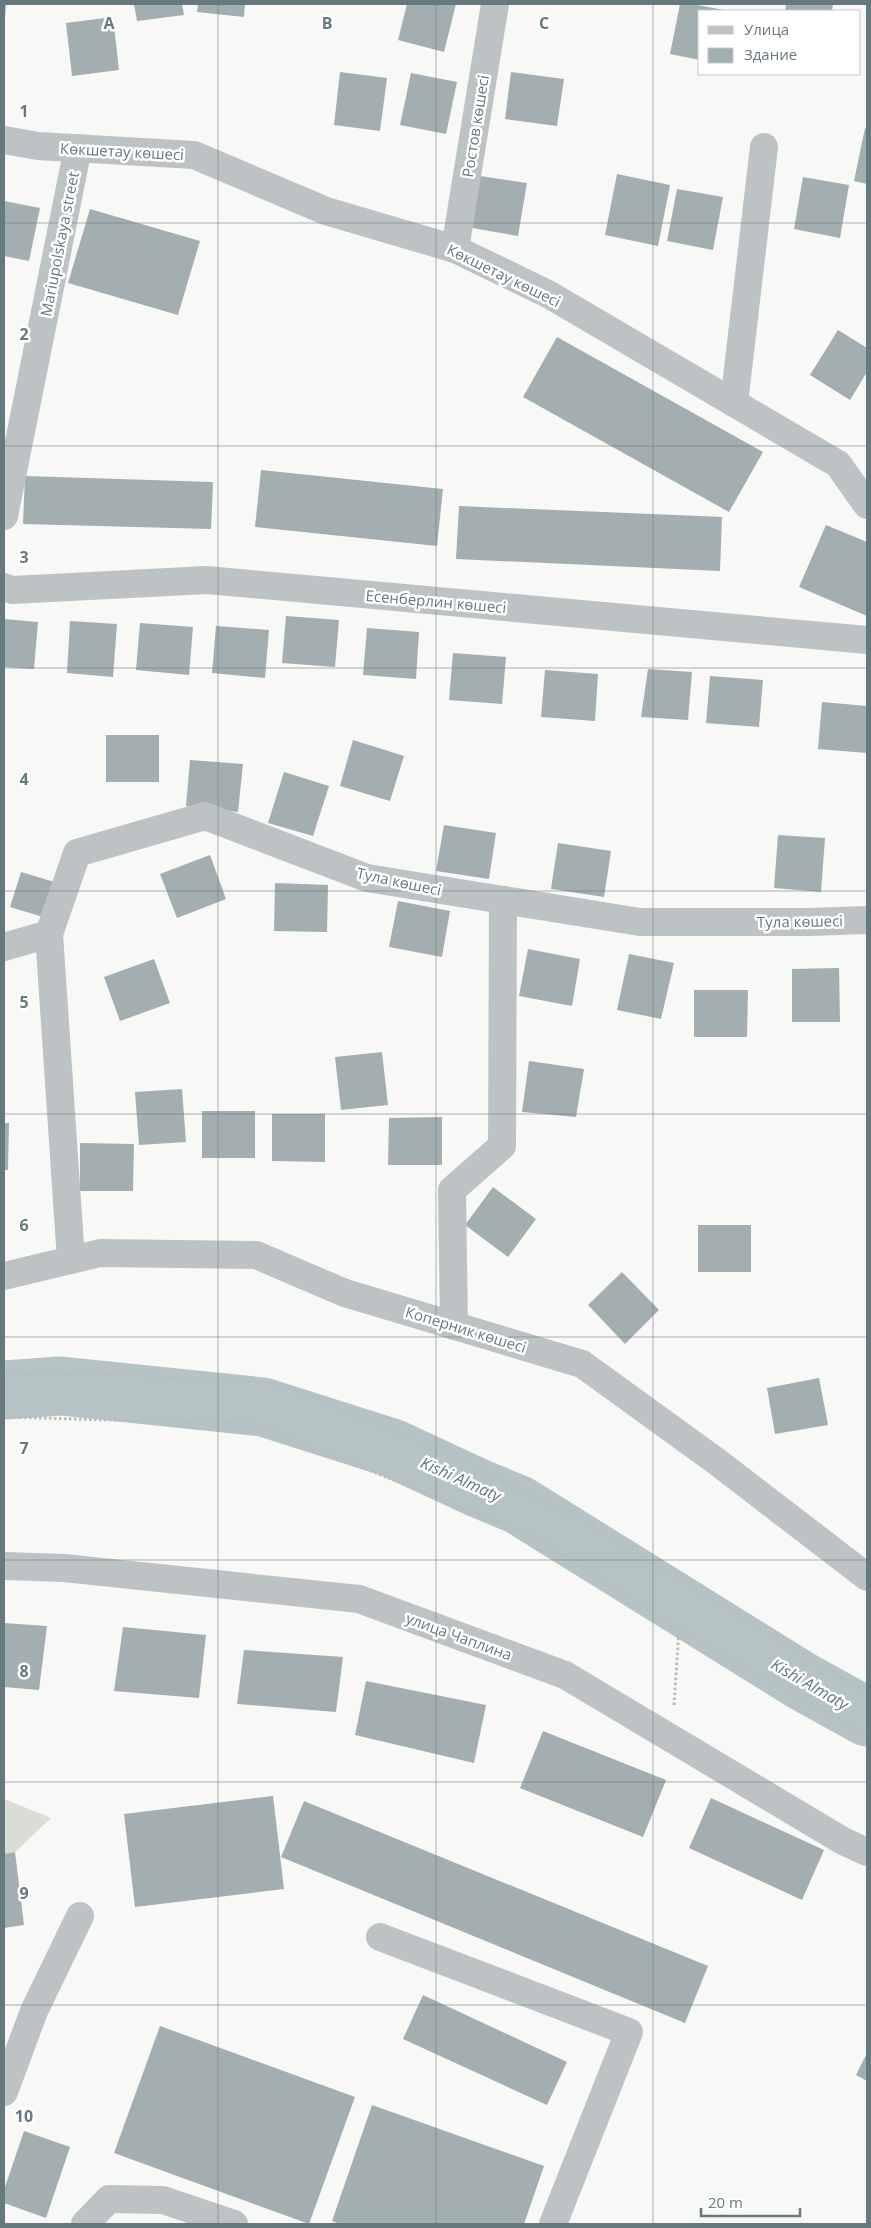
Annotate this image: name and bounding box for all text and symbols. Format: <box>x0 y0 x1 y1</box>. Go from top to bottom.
legend <box>698 10 861 75</box>
text: A <box>103 12 115 34</box>
text: B <box>322 12 332 34</box>
text: C <box>539 12 549 34</box>
text: Улица <box>744 19 789 39</box>
text: Здание <box>744 44 797 64</box>
street label: Ростов көшесі <box>457 73 493 179</box>
text: 1 <box>19 100 29 122</box>
street label: Көкшетау көшесі <box>60 138 184 164</box>
street label: Mariupolskaya street <box>35 170 83 318</box>
street label: Көкшетау көшесі <box>444 239 564 311</box>
text: 2 <box>19 323 29 345</box>
text: 3 <box>19 546 29 568</box>
street label: Есенберлин көшесі <box>365 585 507 617</box>
text: 4 <box>19 768 29 790</box>
street label: Тула көшесі <box>355 862 443 900</box>
street label: Тула көшесі <box>757 910 843 932</box>
text: 5 <box>19 991 29 1013</box>
text: 6 <box>19 1214 29 1236</box>
street label: Коперник көшесі <box>403 1301 529 1357</box>
text: 7 <box>19 1437 29 1459</box>
water label: Kіshі Almaty <box>417 1451 506 1507</box>
street label: улица Чаплина <box>403 1608 515 1664</box>
water label: Kіshі Almaty <box>767 1653 854 1716</box>
text: 8 <box>19 1660 29 1682</box>
text: 9 <box>19 1882 29 1904</box>
text: 10 <box>15 2105 33 2127</box>
scale bar <box>701 2186 800 2218</box>
text: 20 m <box>708 2192 743 2212</box>

